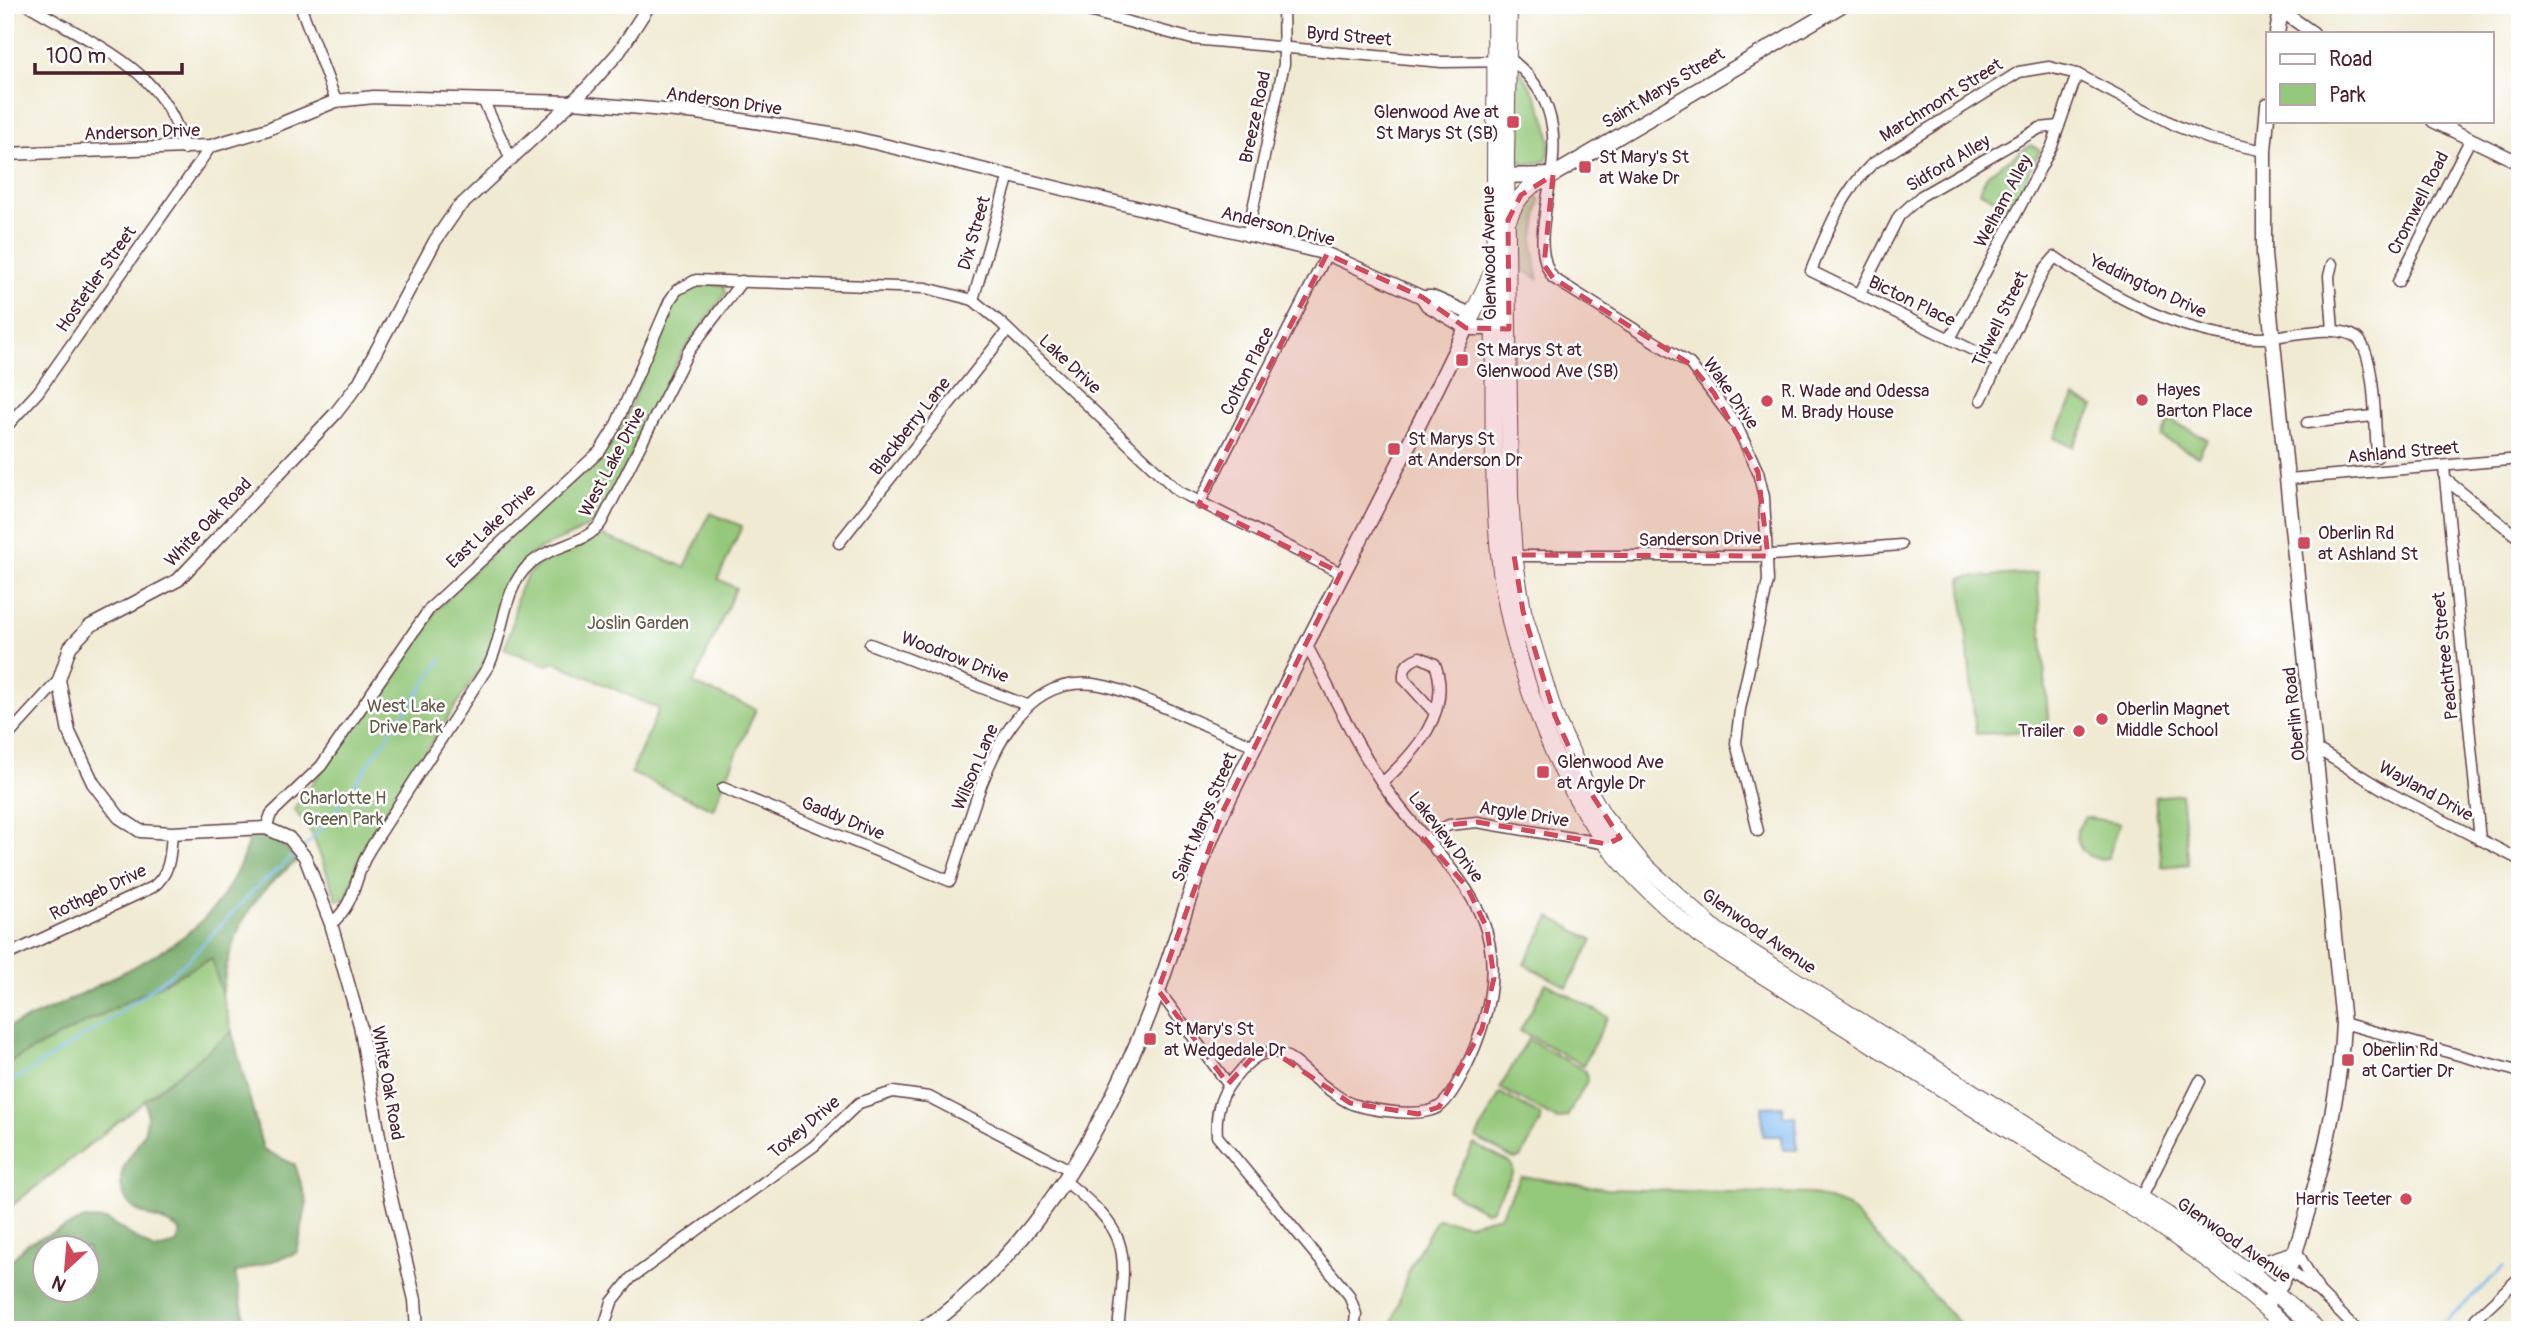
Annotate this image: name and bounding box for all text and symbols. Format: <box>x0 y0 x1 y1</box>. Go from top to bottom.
street label: Byrd Street <box>1305 21 1393 52</box>
scale bar <box>35 32 182 76</box>
legend <box>2266 32 2494 122</box>
street label: Saint Marys Street <box>1598 42 1730 134</box>
text: 100 m <box>46 43 106 70</box>
text: Road <box>2329 46 2373 73</box>
street label: Marchmont Street <box>1875 53 2008 147</box>
street label: Breeze Road <box>1235 69 1276 165</box>
street label: Anderson Drive <box>665 82 783 121</box>
text: Park <box>2329 82 2366 109</box>
place label: Glenwood Ave at St Marys St (SB) <box>1373 101 1500 145</box>
marker: Glenwood Ave at St Marys St (SB) <box>1505 114 1521 130</box>
street label: Anderson Drive <box>84 119 201 146</box>
street label: Sidford Alley <box>1902 129 1995 197</box>
place label: St Mary's St at Wake Dr <box>1599 146 1690 190</box>
street label: Cromwell Road <box>2383 148 2454 259</box>
street label: Welham Alley <box>1969 151 2038 252</box>
marker: St Mary's St at Wake Dr <box>1577 159 1593 175</box>
street label: Glenwood Avenue <box>1477 186 1502 320</box>
street label: Dix Street <box>953 193 996 273</box>
street label: Anderson Drive <box>1219 201 1337 252</box>
street label: Hostetler Street <box>51 221 142 337</box>
street label: Yeddington Drive <box>2085 249 2210 324</box>
street label: Tidwell Street <box>1967 267 2034 371</box>
street label: Bicton Place <box>1865 271 1959 332</box>
street label: Colton Place <box>1215 323 1280 419</box>
street label: Lake Drive <box>1034 330 1106 399</box>
place label: St Marys St at Glenwood Ave (SB) <box>1476 339 1619 383</box>
marker: St Marys St at Glenwood Ave (SB) <box>1454 352 1470 368</box>
street label: Wake Drive <box>1698 353 1764 434</box>
street label: Blackberry Lane <box>865 372 956 480</box>
place label: Hayes Barton Place <box>2156 379 2253 423</box>
place label: R. Wade and Odessa M. Brady House <box>1781 380 1929 424</box>
marker: Hayes Barton Place <box>2134 392 2150 408</box>
marker: R. Wade and Odessa M. Brady House <box>1759 393 1775 409</box>
street label: West Lake Drive <box>574 403 651 521</box>
place label: St Marys St at Anderson Dr <box>1408 428 1523 472</box>
street label: Ashland Street <box>2346 436 2461 469</box>
marker: St Marys St at Anderson Dr <box>1386 441 1402 457</box>
street label: White Oak Road <box>160 473 257 572</box>
street label: East Lake Drive <box>442 479 541 574</box>
place label: Oberlin Rd at Ashland St <box>2318 522 2419 566</box>
street label: Sanderson Drive <box>1638 527 1762 552</box>
marker: Oberlin Rd at Ashland St <box>2296 535 2312 551</box>
street label: Peachtree Street <box>2427 590 2464 721</box>
park label: Joslin Garden <box>587 612 689 635</box>
street label: Woodrow Drive <box>898 626 1012 689</box>
street label: Oberlin Road <box>2278 666 2311 762</box>
park label: West Lake Drive Park <box>367 695 445 739</box>
place label: Oberlin Magnet Middle School <box>2116 698 2230 742</box>
marker: Oberlin Magnet Middle School <box>2094 711 2110 727</box>
street label: Wilson Lane <box>947 720 1004 814</box>
place label: Trailer <box>2018 720 2066 743</box>
marker: Trailer <box>2071 723 2087 739</box>
street label: Saint Marys Street <box>1167 748 1243 886</box>
place label: Glenwood Ave at Argyle Dr <box>1557 751 1664 795</box>
street label: Wayland Drive <box>2374 756 2477 827</box>
marker: Glenwood Ave at Argyle Dr <box>1535 764 1551 780</box>
park label: Charlotte H Green Park <box>300 787 386 831</box>
street label: Lakeview Drive <box>1403 787 1488 888</box>
street label: Gaddy Drive <box>798 791 888 846</box>
street label: Argyle Drive <box>1478 796 1570 833</box>
street label: Rothgeb Drive <box>46 859 151 926</box>
street label: Glenwood Avenue <box>1697 883 1820 979</box>
place label: St Mary's St at Wedgedale Dr <box>1164 1018 1286 1062</box>
street label: White Oak Road <box>366 1024 409 1142</box>
marker: St Mary's St at Wedgedale Dr <box>1142 1031 1158 1047</box>
place label: Oberlin Rd at Cartier Dr <box>2362 1039 2455 1083</box>
marker: Oberlin Rd at Cartier Dr <box>2340 1052 2356 1068</box>
street label: Toxey Drive <box>764 1091 845 1164</box>
place label: Harris Teeter <box>2295 1188 2393 1211</box>
marker: Harris Teeter <box>2398 1191 2414 1207</box>
street label: Glenwood Avenue <box>2172 1192 2295 1288</box>
north arrow <box>32 1234 102 1304</box>
text: N <box>48 1270 70 1297</box>

